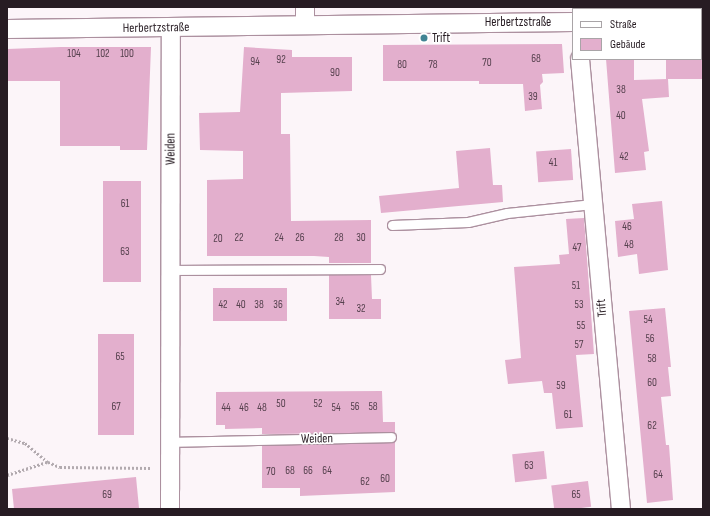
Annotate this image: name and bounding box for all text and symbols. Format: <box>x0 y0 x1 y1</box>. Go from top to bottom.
legend <box>572 8 702 60</box>
street label: Herbertzstraße <box>485 14 551 30</box>
text: Straße <box>610 17 637 32</box>
street label: Herbertzstraße <box>123 20 189 36</box>
place label: Trift <box>432 30 450 46</box>
marker: Trift <box>419 33 429 43</box>
text: Gebäude <box>610 37 645 52</box>
house number: 104 <box>67 47 81 61</box>
house number: 102 <box>96 47 110 61</box>
house number: 100 <box>120 47 134 61</box>
house number: 68 <box>531 52 541 66</box>
house number: 92 <box>276 53 286 67</box>
house number: 94 <box>250 55 260 69</box>
house number: 70 <box>482 56 492 70</box>
house number: 80 <box>397 58 407 72</box>
house number: 78 <box>428 58 438 72</box>
house number: 90 <box>330 66 340 80</box>
house number: 38 <box>616 83 626 97</box>
house number: 39 <box>528 90 538 104</box>
house number: 40 <box>616 109 626 123</box>
street label: Weiden <box>163 133 179 165</box>
house number: 42 <box>619 150 629 164</box>
house number: 41 <box>549 156 557 170</box>
house number: 61 <box>121 197 129 211</box>
house number: 46 <box>622 220 632 234</box>
house number: 22 <box>234 231 244 245</box>
house number: 24 <box>274 231 284 245</box>
house number: 26 <box>295 231 305 245</box>
house number: 28 <box>334 231 344 245</box>
house number: 30 <box>356 231 366 245</box>
house number: 20 <box>213 232 223 246</box>
house number: 48 <box>624 238 634 252</box>
house number: 47 <box>573 241 581 255</box>
house number: 63 <box>120 245 130 259</box>
house number: 51 <box>572 279 580 293</box>
house number: 34 <box>335 295 345 309</box>
house number: 42 <box>218 298 228 312</box>
house number: 40 <box>236 298 246 312</box>
house number: 38 <box>254 298 264 312</box>
house number: 36 <box>273 298 283 312</box>
house number: 53 <box>574 298 584 312</box>
street label: Trift <box>593 298 611 318</box>
house number: 32 <box>356 302 366 316</box>
house number: 54 <box>643 313 653 327</box>
house number: 55 <box>577 319 585 333</box>
house number: 56 <box>645 332 655 346</box>
house number: 57 <box>575 338 583 352</box>
house number: 65 <box>115 350 125 364</box>
house number: 58 <box>647 352 657 366</box>
house number: 60 <box>647 376 657 390</box>
house number: 59 <box>556 379 566 393</box>
house number: 50 <box>276 397 286 411</box>
house number: 52 <box>314 397 322 411</box>
house number: 67 <box>111 400 121 414</box>
house number: 56 <box>350 400 360 414</box>
house number: 58 <box>368 400 378 414</box>
house number: 44 <box>221 401 231 415</box>
house number: 46 <box>239 401 249 415</box>
house number: 48 <box>257 401 267 415</box>
house number: 54 <box>331 401 341 415</box>
house number: 61 <box>564 408 572 422</box>
house number: 62 <box>647 419 657 433</box>
street label: Weiden <box>301 431 333 447</box>
house number: 63 <box>524 459 534 473</box>
house number: 68 <box>285 464 295 478</box>
house number: 66 <box>303 464 313 478</box>
house number: 64 <box>322 464 332 478</box>
house number: 70 <box>266 465 276 479</box>
house number: 64 <box>653 468 663 482</box>
house number: 60 <box>380 472 390 486</box>
house number: 62 <box>360 475 370 489</box>
house number: 69 <box>102 488 112 502</box>
house number: 65 <box>571 488 581 502</box>

